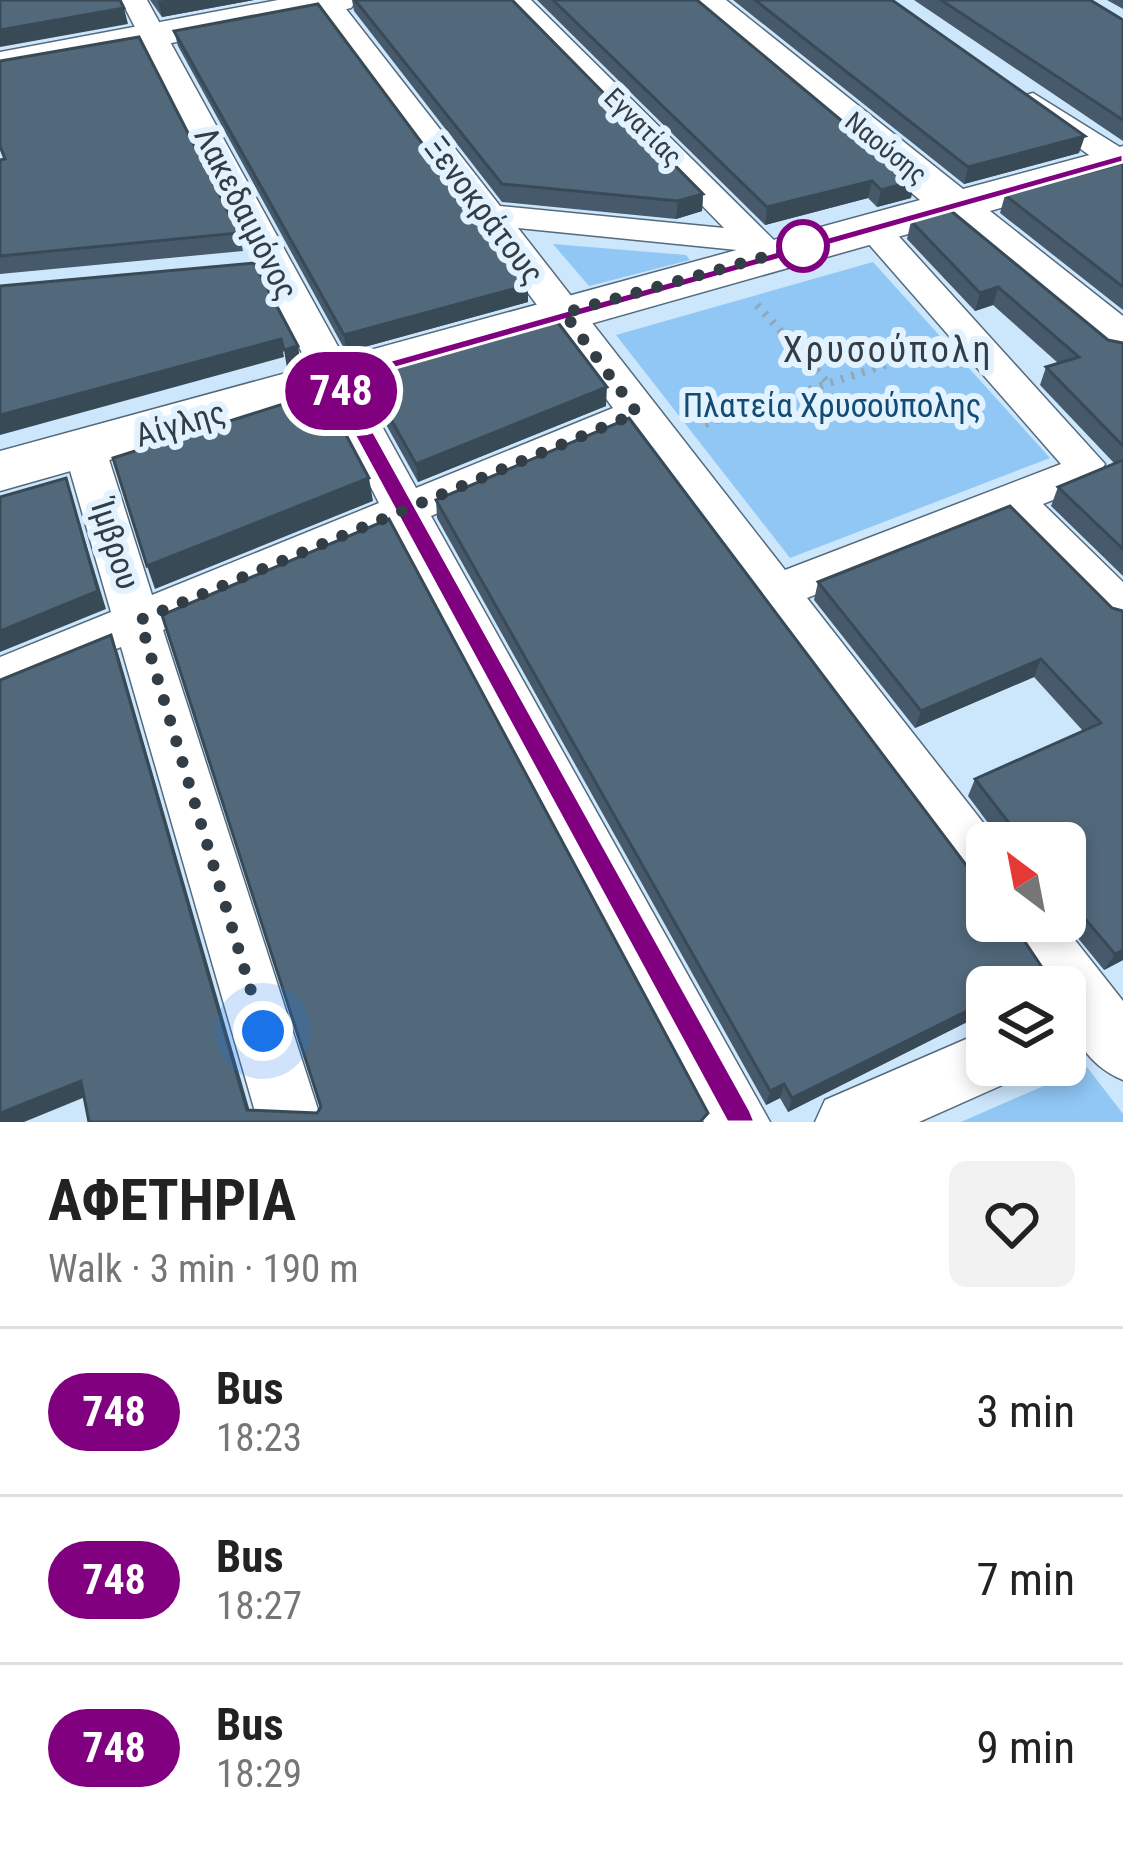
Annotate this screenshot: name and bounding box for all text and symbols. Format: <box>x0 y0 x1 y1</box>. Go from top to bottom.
street label: Εγνατίας <box>598 82 688 172</box>
street label: Ναούσης <box>839 105 933 191</box>
street label: Λακεδαιμόνος <box>186 120 307 306</box>
street label: Ξενοκράτους <box>417 129 553 292</box>
unlabelled marker <box>778 221 828 271</box>
district label: Χρυσούπολη <box>783 329 993 371</box>
line badge: 748 <box>272 352 410 430</box>
text: 748 <box>309 366 373 415</box>
park label: Πλατεία Χρυσούπολης <box>683 386 981 425</box>
street label: Αίγλης <box>131 392 230 455</box>
street label: Ίμβρου <box>82 492 148 594</box>
north arrow <box>966 822 1086 942</box>
map controls <box>966 822 1086 1086</box>
button: layers <box>966 966 1086 1086</box>
your location <box>233 1001 293 1061</box>
button: heart <box>949 1161 1075 1287</box>
text: ΑΦΕΤΗΡΙΑ <box>48 1167 296 1234</box>
text: Walk · 3 min · 190 m <box>48 1246 359 1292</box>
text: Bus <box>216 1362 284 1415</box>
text: 3 min <box>976 1385 1075 1438</box>
text: 748 <box>82 1387 146 1436</box>
text: 18:23 <box>216 1415 302 1461</box>
text: Bus <box>216 1530 284 1583</box>
text: 7 min <box>976 1553 1075 1606</box>
text: 748 <box>82 1555 146 1604</box>
text: 18:27 <box>216 1583 302 1629</box>
text: Bus <box>216 1698 284 1751</box>
text: 9 min <box>976 1721 1075 1774</box>
text: 748 <box>82 1723 146 1772</box>
text: 18:29 <box>216 1751 302 1797</box>

